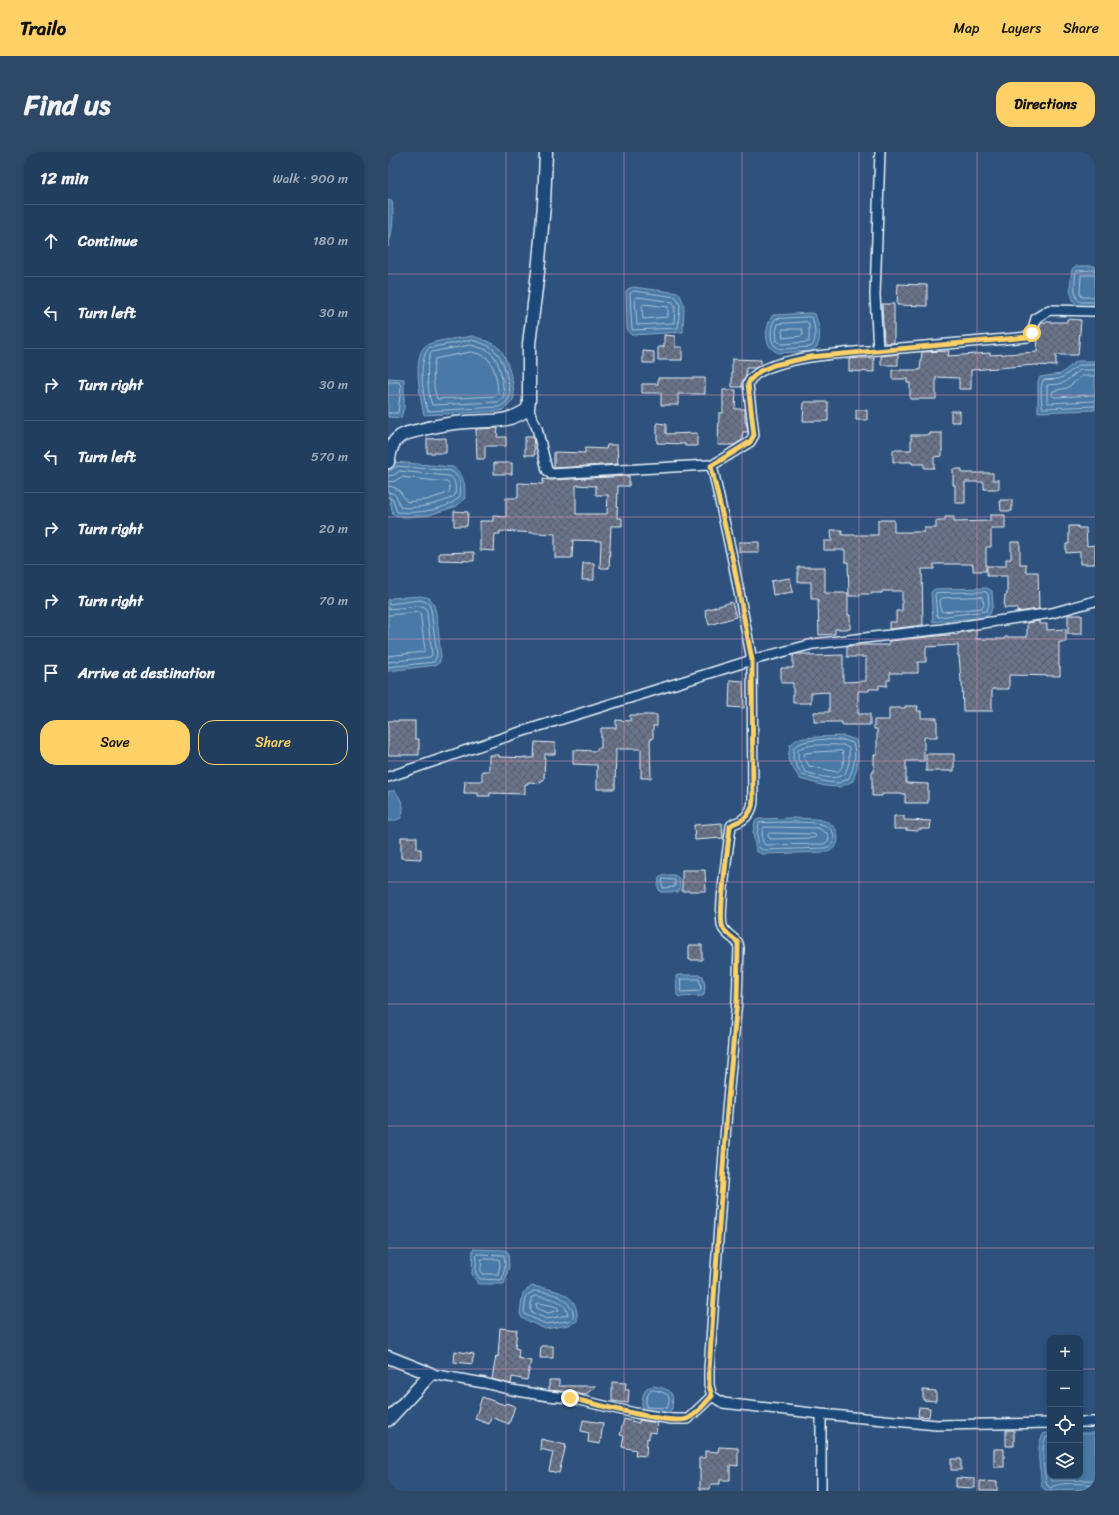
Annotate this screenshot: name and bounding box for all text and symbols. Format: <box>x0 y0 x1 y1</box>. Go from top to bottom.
text: Trailo <box>20 12 66 45</box>
text: Map <box>954 16 979 41</box>
text: Layers <box>1001 16 1041 41</box>
text: Share <box>1063 16 1099 41</box>
text: Find us <box>24 80 111 129</box>
button: Directions <box>996 82 1095 127</box>
text: 12 min <box>40 163 88 193</box>
text: Walk · 900 m <box>273 167 348 190</box>
text: Continue <box>78 228 138 254</box>
text: 180 m <box>313 229 348 252</box>
icon: ahead <box>40 230 62 252</box>
text: Turn left <box>78 300 136 326</box>
text: 30 m <box>319 301 348 324</box>
icon: left <box>40 302 62 324</box>
route start <box>1023 324 1041 342</box>
text: Turn right <box>78 372 143 398</box>
text: 30 m <box>319 373 348 396</box>
icon: right <box>40 374 62 396</box>
text: Turn left <box>78 444 136 470</box>
text: 570 m <box>311 445 348 468</box>
icon: left <box>40 446 62 468</box>
text: Turn right <box>78 516 143 542</box>
text: 20 m <box>319 517 348 540</box>
icon: right <box>40 518 62 540</box>
text: Turn right <box>78 588 143 614</box>
text: 70 m <box>319 589 348 612</box>
icon: right <box>40 590 62 612</box>
text: Arrive at destination <box>78 660 215 686</box>
icon: arrive <box>40 662 62 684</box>
button: Save <box>40 720 190 765</box>
button: Share <box>198 720 348 765</box>
map controls <box>1047 1335 1083 1479</box>
button: + <box>1047 1335 1083 1371</box>
button: − <box>1047 1371 1083 1407</box>
route end <box>561 1389 579 1407</box>
button: locate <box>1047 1407 1083 1443</box>
button: layers <box>1047 1443 1083 1479</box>

